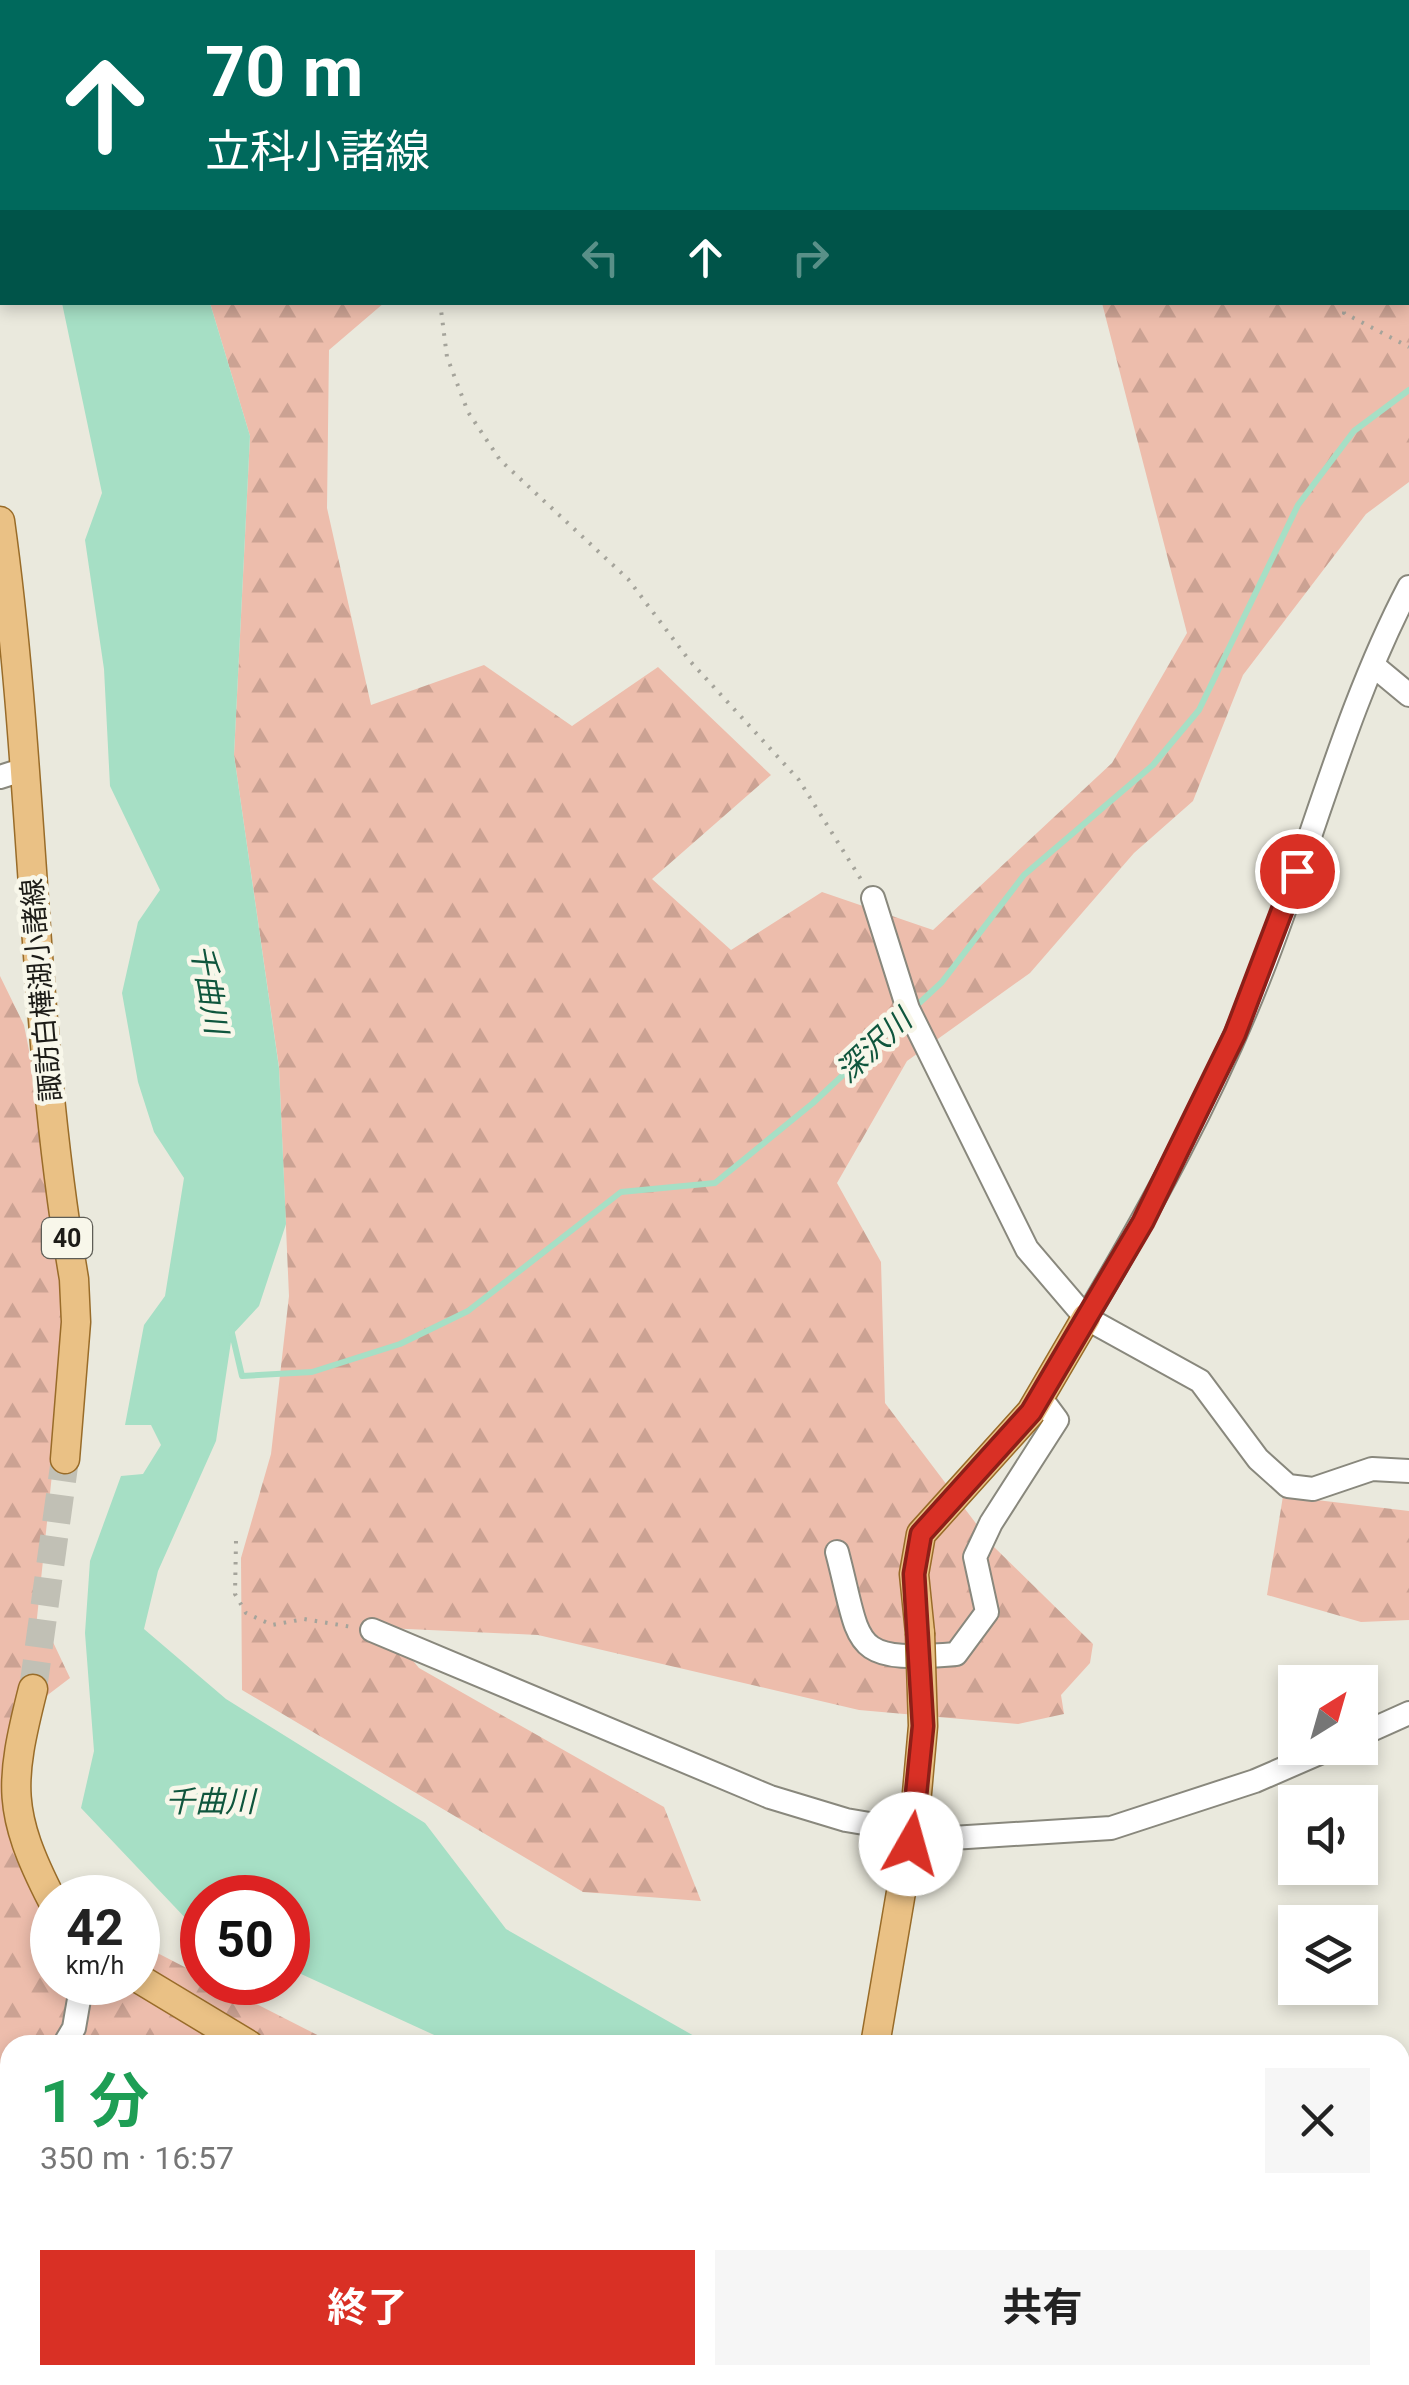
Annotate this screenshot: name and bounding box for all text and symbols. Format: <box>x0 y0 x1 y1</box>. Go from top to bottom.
text: 70 m <box>205 31 363 113</box>
icon: ahead <box>40 40 170 170</box>
text: 立科小諸線 <box>205 125 430 178</box>
icon: left <box>573 230 628 285</box>
icon: ahead <box>678 230 733 285</box>
icon: right <box>783 230 838 285</box>
pin <box>1255 829 1340 914</box>
icon: arrive <box>1270 844 1325 899</box>
street label: 諏訪白樺湖小諸線 <box>15 877 68 1103</box>
water label: 千曲川 <box>184 942 235 1039</box>
water label: 深沢川 <box>829 1000 921 1089</box>
road number: 40 <box>42 1218 92 1258</box>
north arrow <box>1278 1665 1378 1765</box>
map controls <box>1278 1665 1378 2005</box>
water label: 千曲川 <box>165 1784 258 1819</box>
button: sound <box>1278 1785 1378 1885</box>
position arrow <box>859 1792 963 1896</box>
speed limit sign: 50 <box>180 1875 310 2005</box>
text: 42 <box>66 1899 124 1957</box>
button: layers <box>1278 1905 1378 2005</box>
text: km/h <box>66 1951 124 1980</box>
text: 1 分 <box>40 2066 149 2137</box>
button: close <box>1265 2068 1370 2173</box>
text: 350 m · 16:57 <box>40 2139 234 2177</box>
button: 終了 <box>40 2250 695 2365</box>
button: 共有 <box>715 2250 1370 2365</box>

